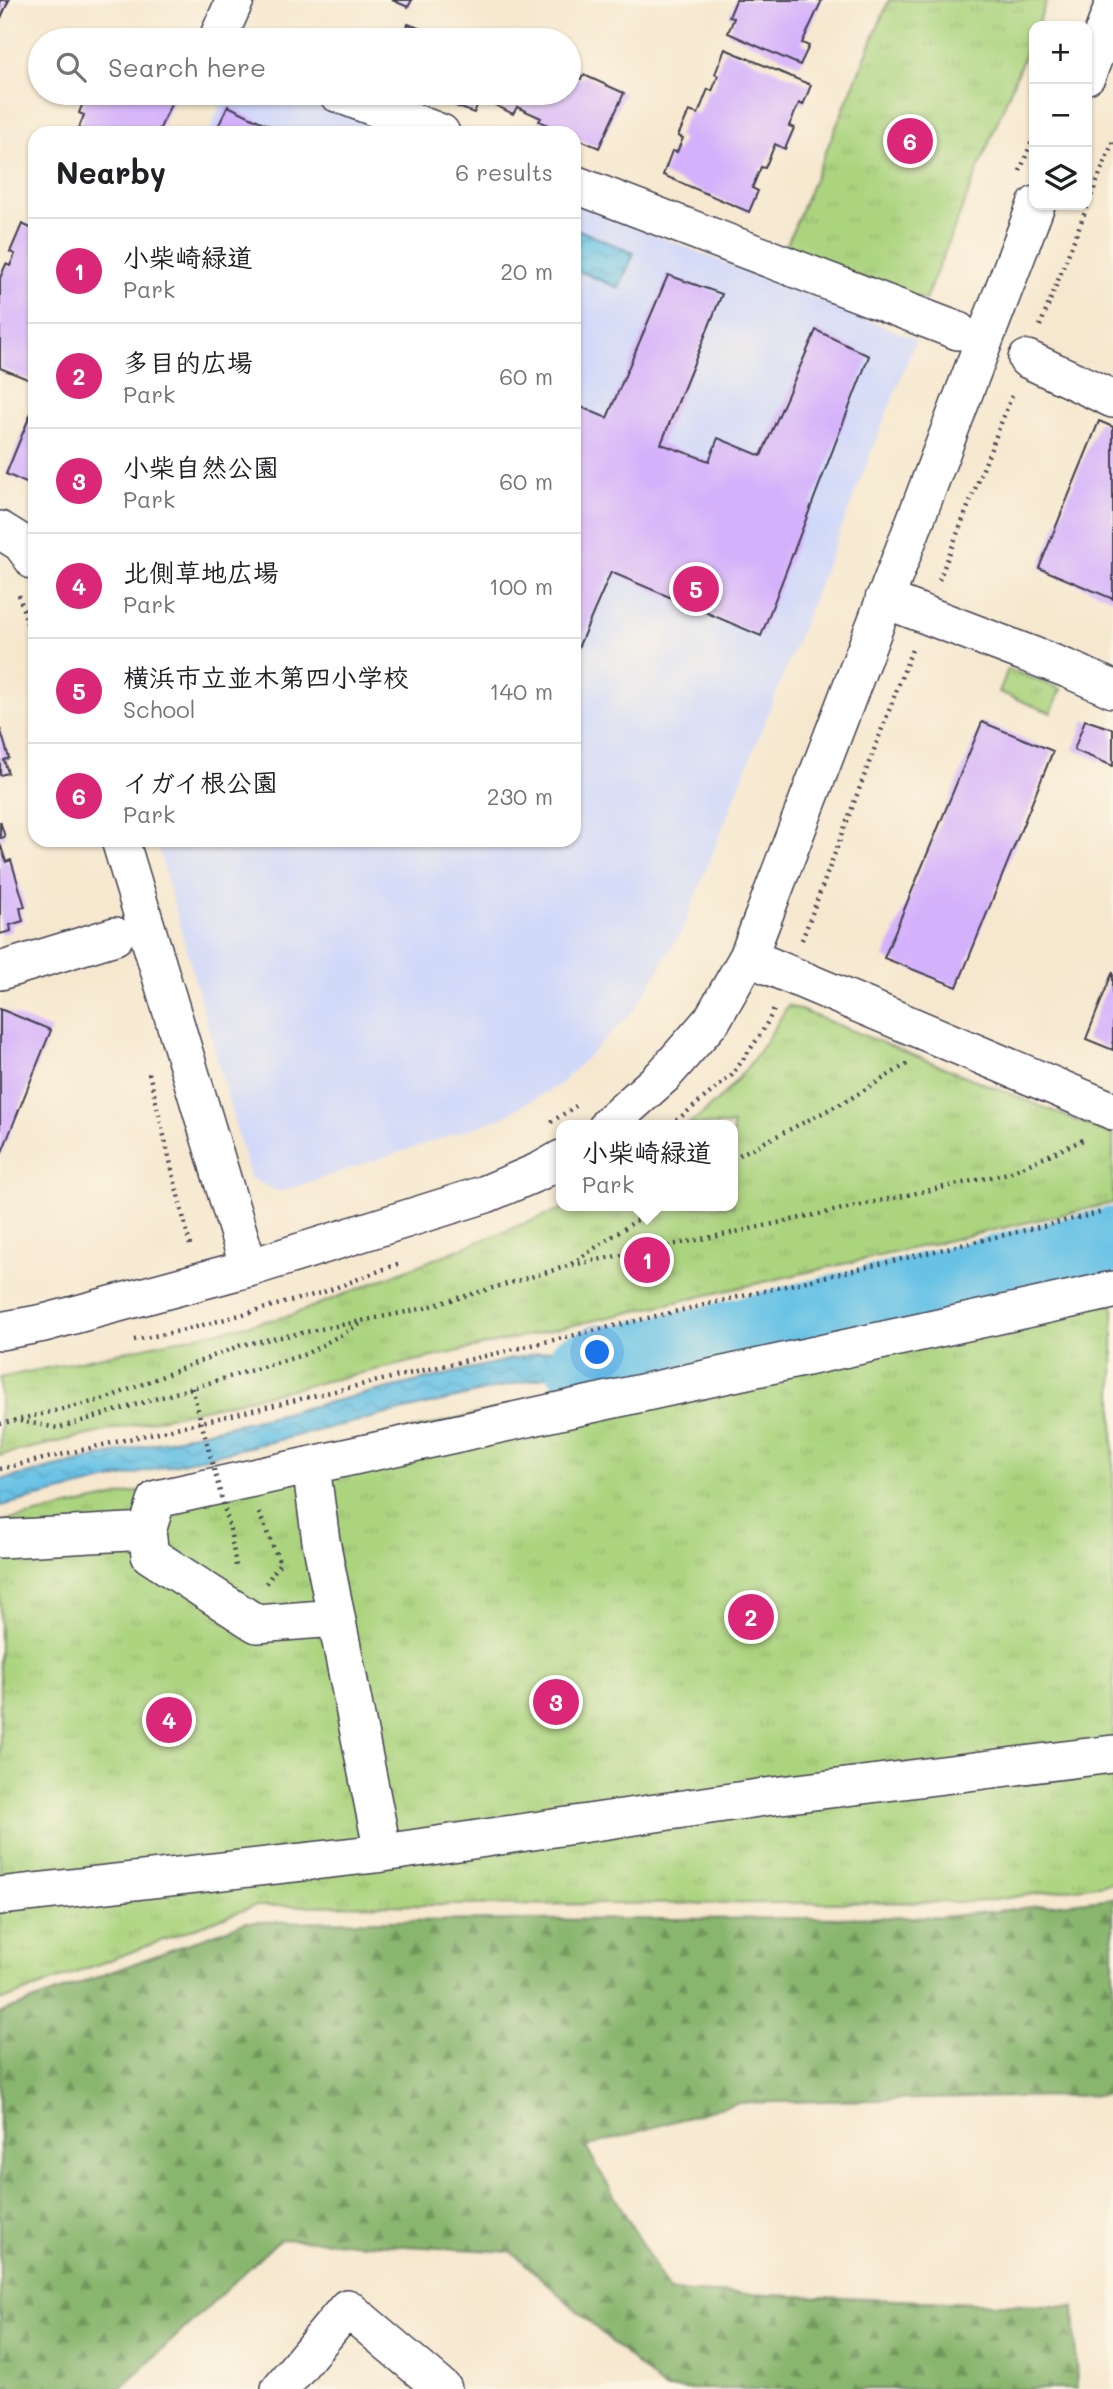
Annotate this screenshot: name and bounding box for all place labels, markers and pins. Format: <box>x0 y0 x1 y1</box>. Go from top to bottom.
pin: 6 <box>887 115 933 167</box>
pin: 5 <box>673 563 719 615</box>
pin: 1 <box>624 1234 670 1286</box>
pin: 2 <box>728 1591 774 1643</box>
pin: 3 <box>533 1676 579 1728</box>
pin: 4 <box>146 1694 192 1746</box>

